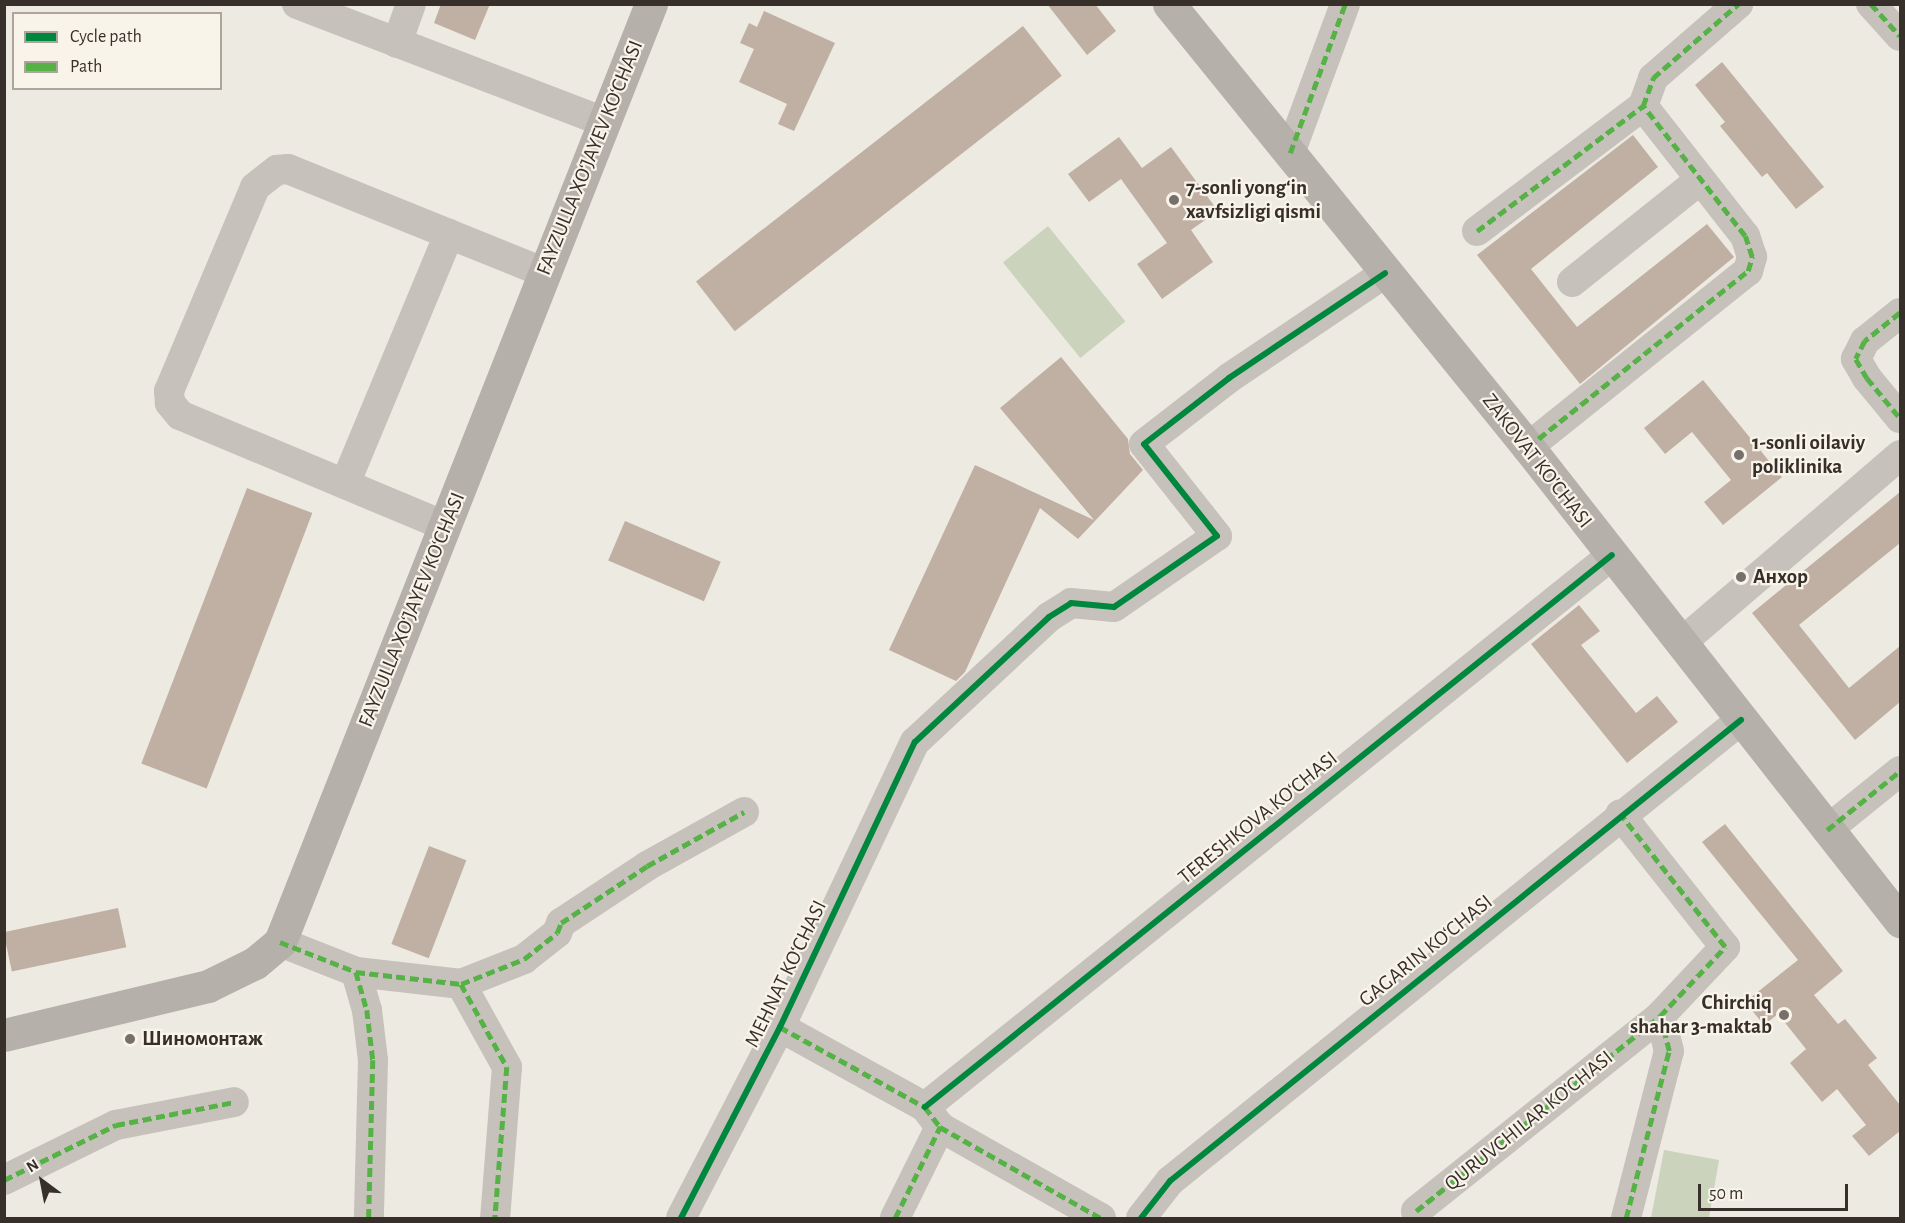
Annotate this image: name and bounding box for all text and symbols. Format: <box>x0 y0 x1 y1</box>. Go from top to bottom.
legend <box>12 12 222 90</box>
text: Cycle path <box>70 28 142 46</box>
street label: FAYZULLA XO‘JAYEV KO‘CHASI <box>531 37 649 279</box>
text: Path <box>70 58 102 76</box>
place label: 7-sonli yong‘in xavfsizligi qismi <box>1186 175 1321 225</box>
marker: 7-sonli yong‘in xavfsizligi qismi <box>1167 193 1181 207</box>
street label: ZAKOVAT KO'CHASI <box>1477 389 1597 533</box>
place label: 1-sonli oilaviy poliklinika <box>1752 430 1865 480</box>
marker: 1-sonli oilaviy poliklinika <box>1730 446 1748 464</box>
street label: FAYZULLA XO‘JAYEV KO‘CHASI <box>353 489 471 731</box>
place label: Анхор <box>1753 564 1808 590</box>
marker: Анхор <box>1734 570 1748 584</box>
street label: TERESHKOVA KO‘CHASI <box>1173 746 1343 890</box>
street label: GAGARIN KO‘CHASI <box>1354 889 1498 1013</box>
street label: MEHNAT KO‘CHASI <box>740 896 832 1052</box>
place label: Chirchiq shahar 3-maktab <box>1630 990 1772 1040</box>
marker: Chirchiq shahar 3-maktab <box>1777 1008 1791 1022</box>
place label: Шиномонтаж <box>142 1026 263 1052</box>
marker: Шиномонтаж <box>123 1032 137 1046</box>
street label: QURUVCHILAR KO‘CHASI <box>1440 1045 1618 1197</box>
north arrow <box>12 1151 72 1211</box>
text: N <box>24 1156 41 1175</box>
scale bar <box>1701 1172 1851 1210</box>
text: 50 m <box>1709 1185 1743 1203</box>

